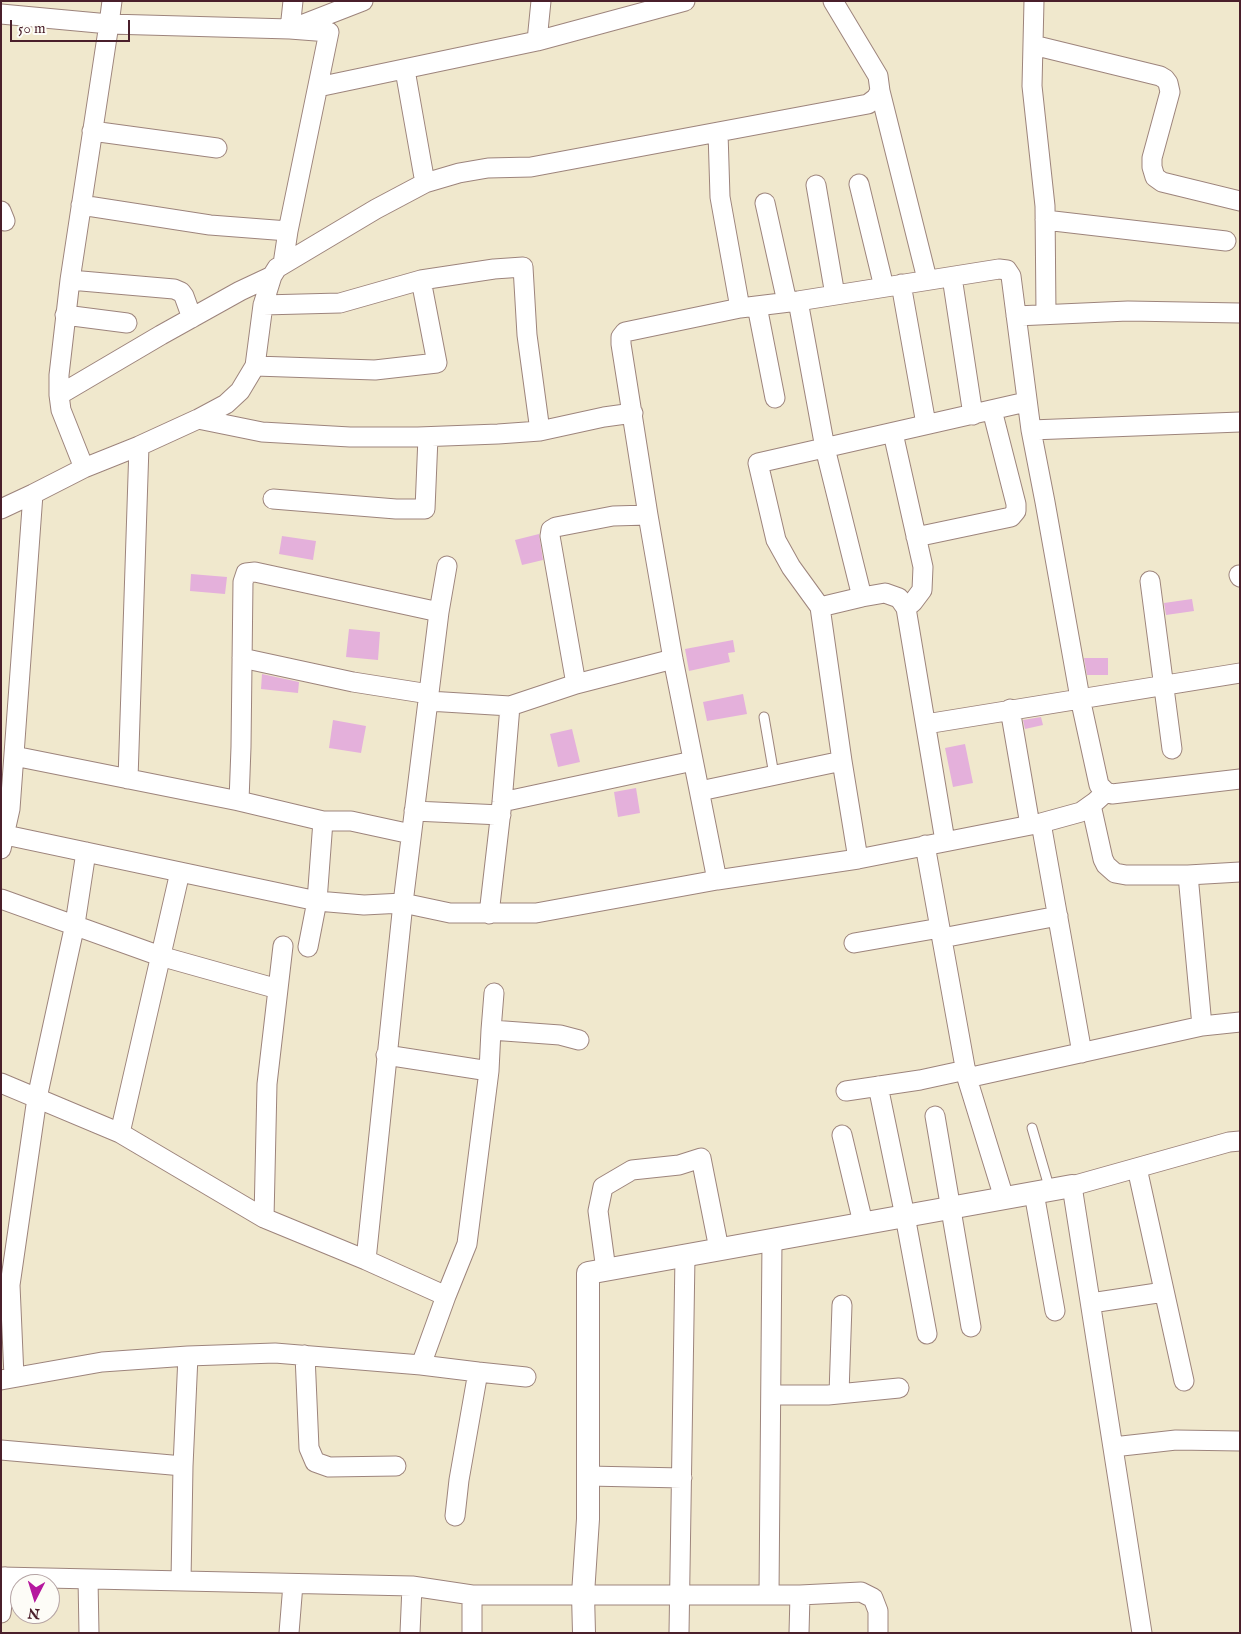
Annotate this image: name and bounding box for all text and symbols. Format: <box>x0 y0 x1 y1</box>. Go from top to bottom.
scale bar <box>12 10 132 42</box>
text: 50 m <box>18 19 46 38</box>
north arrow <box>10 1574 60 1624</box>
text: N <box>27 1603 41 1622</box>

